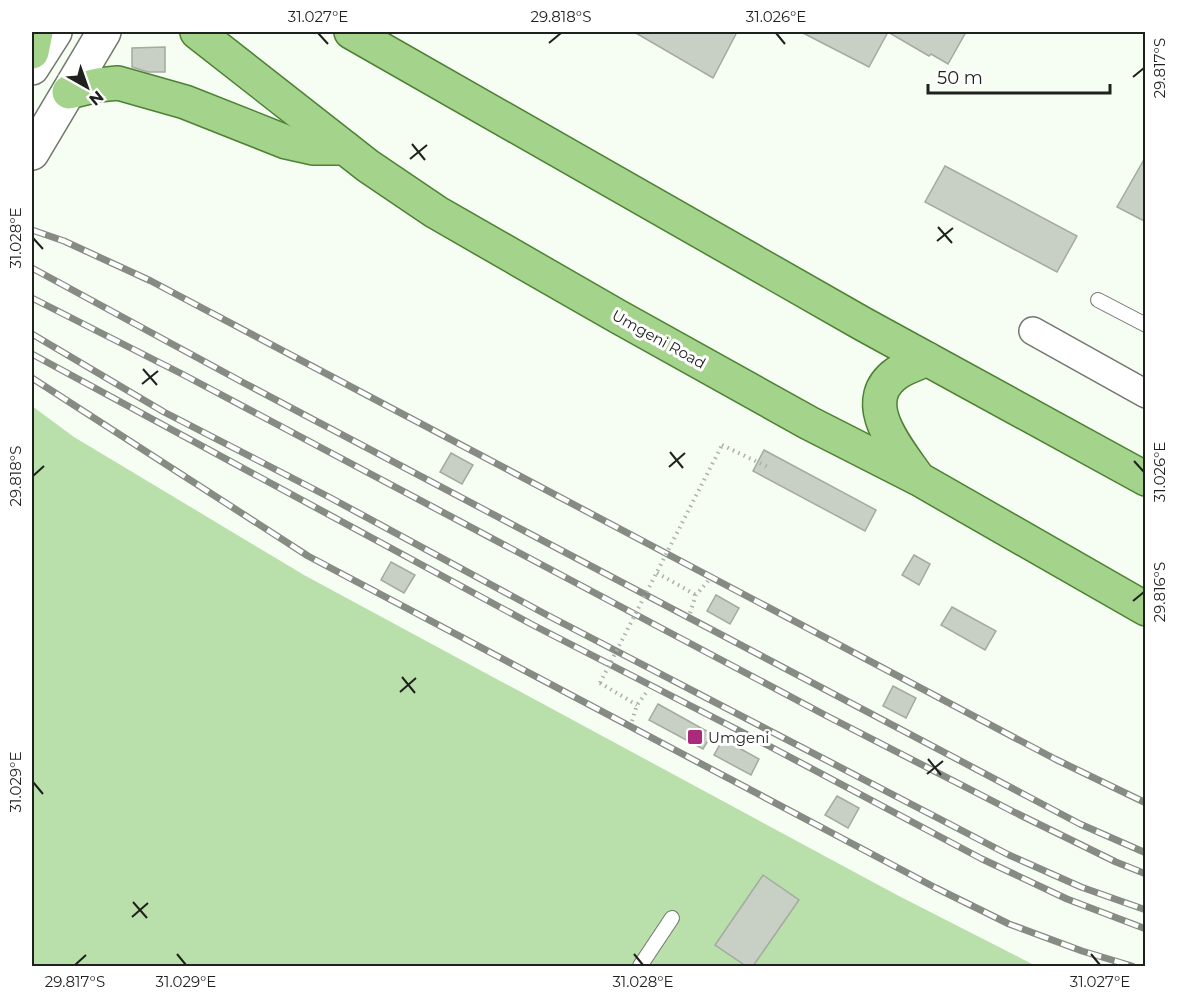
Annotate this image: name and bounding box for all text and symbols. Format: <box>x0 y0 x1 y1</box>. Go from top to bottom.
text: 31.027°E <box>288 7 348 26</box>
text: 29.818°S <box>530 7 592 26</box>
text: 31.026°E <box>746 7 806 26</box>
text: 29.817°S <box>1150 38 1169 98</box>
north arrow <box>57 57 117 117</box>
scale bar <box>928 57 1110 95</box>
text: 50 m <box>937 67 983 89</box>
text: N <box>85 87 107 110</box>
text: 31.028°E <box>6 207 25 269</box>
street label: Umgeni Road <box>609 305 709 373</box>
text: 31.026°E <box>1150 442 1169 502</box>
text: 29.818°S <box>6 445 25 507</box>
text: 29.816°S <box>1150 562 1169 622</box>
marker: Umgeni <box>686 728 704 746</box>
place label: Umgeni <box>708 728 769 747</box>
text: 31.029°E <box>6 752 25 812</box>
text: 29.817°S <box>45 972 105 991</box>
text: 31.029°E <box>156 972 216 991</box>
text: 31.028°E <box>612 972 674 991</box>
text: 31.027°E <box>1070 972 1130 991</box>

